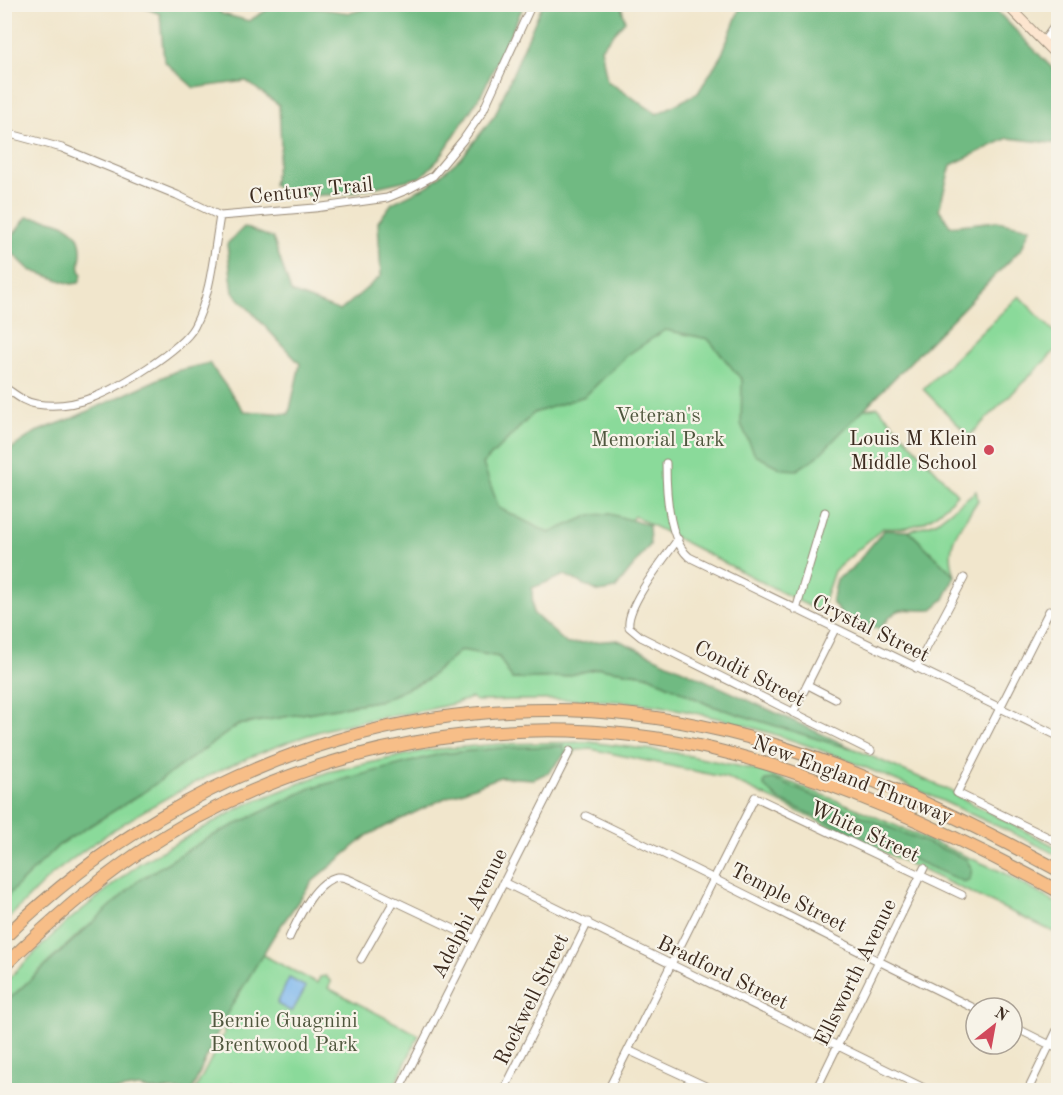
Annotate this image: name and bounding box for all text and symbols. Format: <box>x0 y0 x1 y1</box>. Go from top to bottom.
street label: Century Trail <box>248 175 375 208</box>
park label: Veteran's Memorial Park <box>591 406 725 451</box>
place label: Louis M Klein Middle School <box>849 429 977 474</box>
marker: Louis M Klein Middle School <box>982 443 996 457</box>
street label: Crystal Street <box>808 592 932 667</box>
street label: Condit Street <box>690 637 808 711</box>
street label: New England Thruway <box>750 733 955 828</box>
street label: White Street <box>806 798 922 867</box>
street label: Adelphi Avenue <box>429 845 512 982</box>
street label: Temple Street <box>727 860 850 937</box>
street label: Ellsworth Avenue <box>812 896 901 1049</box>
street label: Rockwell Street <box>491 931 573 1069</box>
street label: Bradford Street <box>654 933 791 1014</box>
north arrow <box>964 996 1024 1056</box>
text: N <box>991 1005 1011 1025</box>
park label: Bernie Guagnini Brentwood Park <box>210 1011 358 1056</box>

